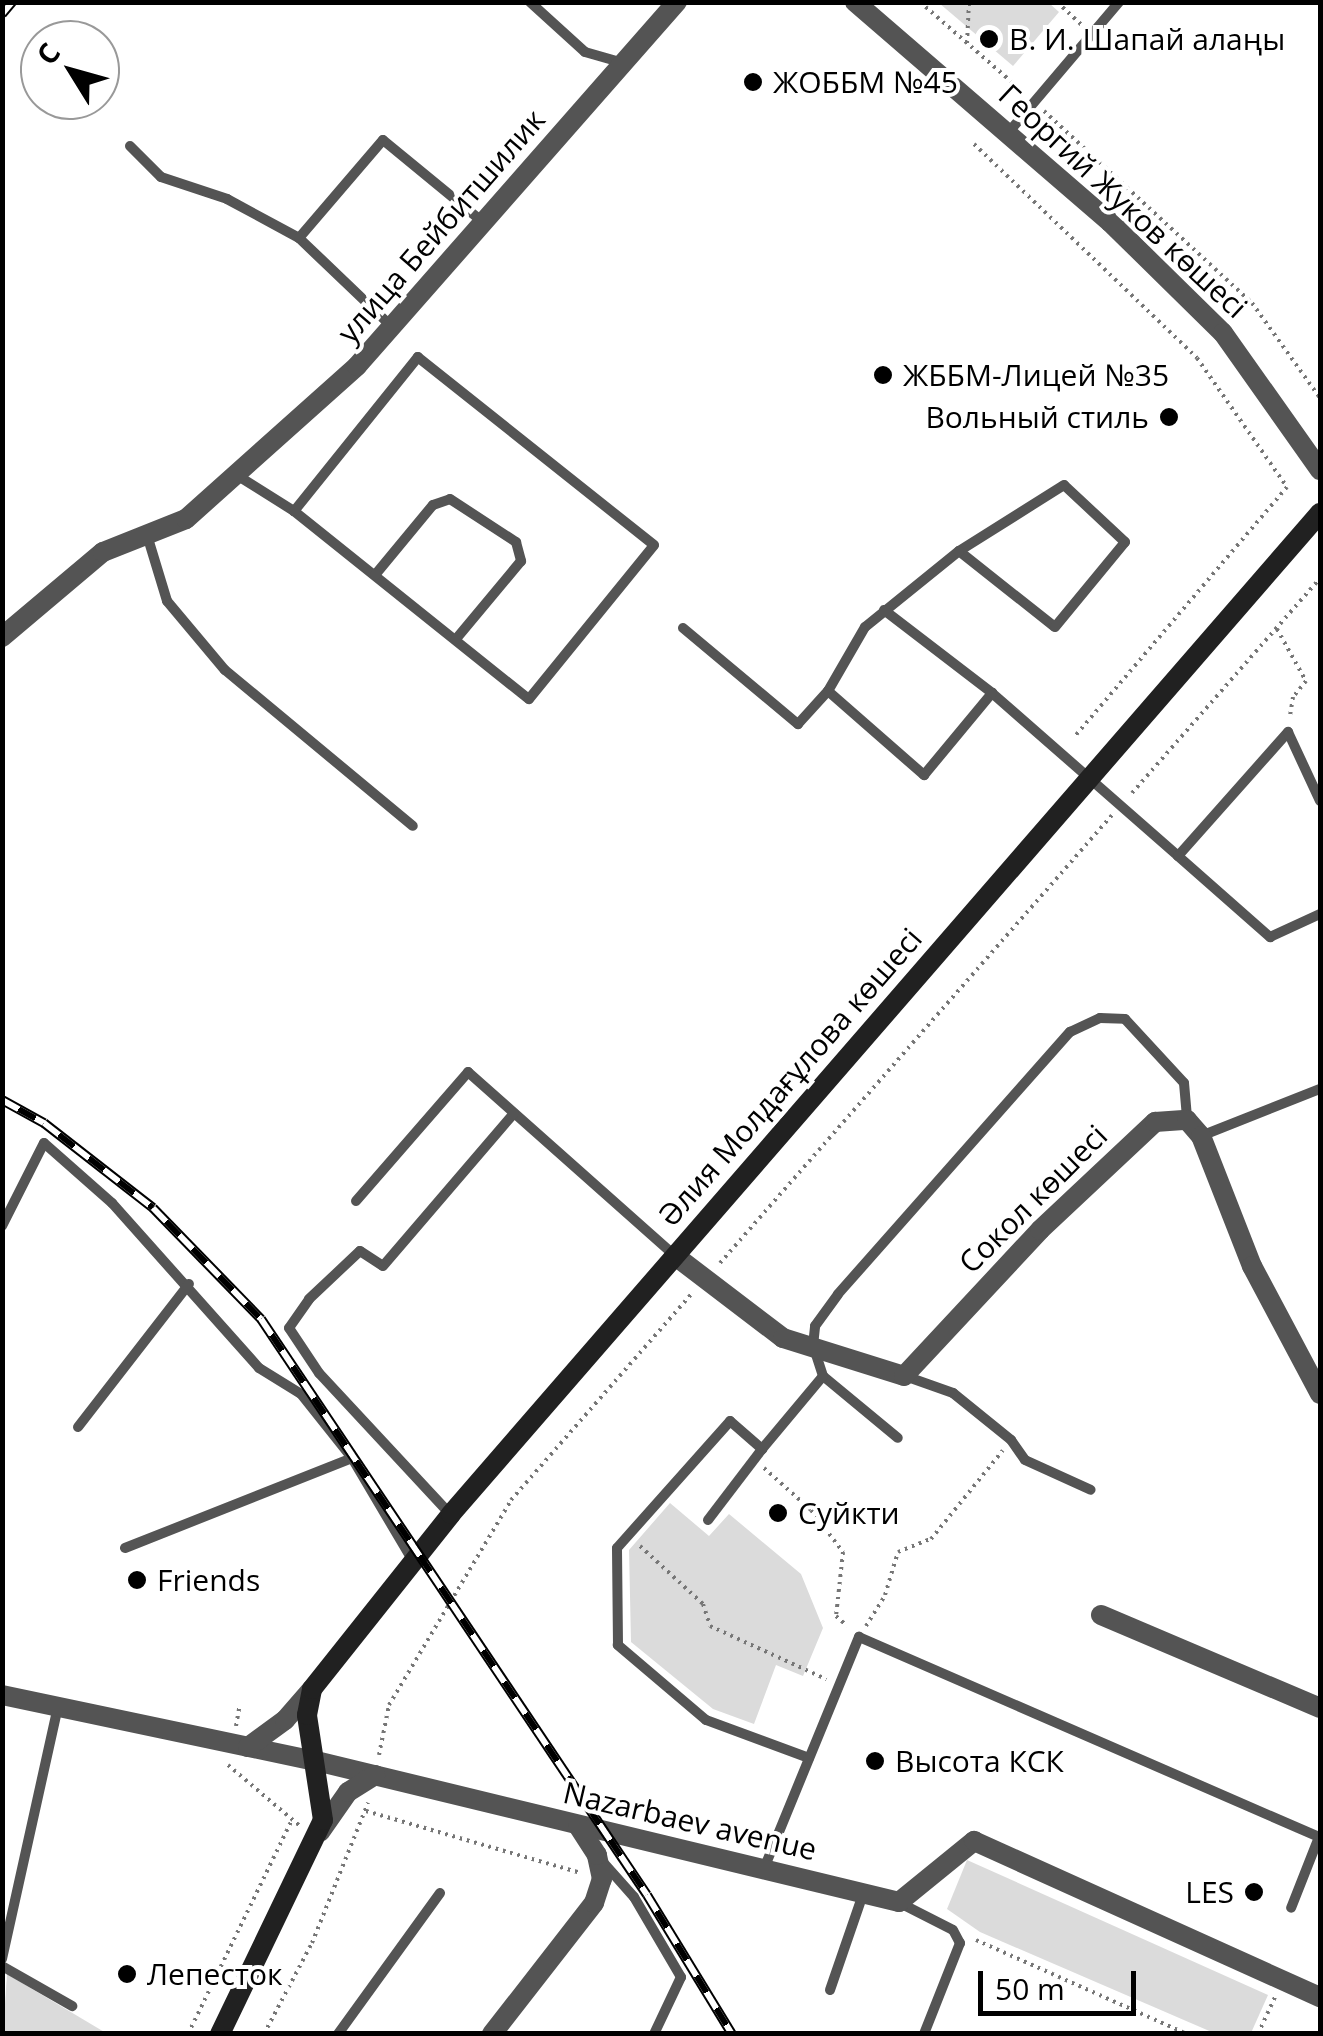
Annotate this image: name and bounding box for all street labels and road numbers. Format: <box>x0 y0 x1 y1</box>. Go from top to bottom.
street label: Георгий Жуков көшесі <box>992 77 1254 325</box>
street label: улица Бейбитшилик <box>330 102 552 350</box>
street label: Әлия Молдағұлова көшесі <box>651 921 929 1233</box>
street label: Сокол көшесі <box>952 1118 1114 1280</box>
street label: Nazarbaev avenue <box>560 1774 820 1868</box>

